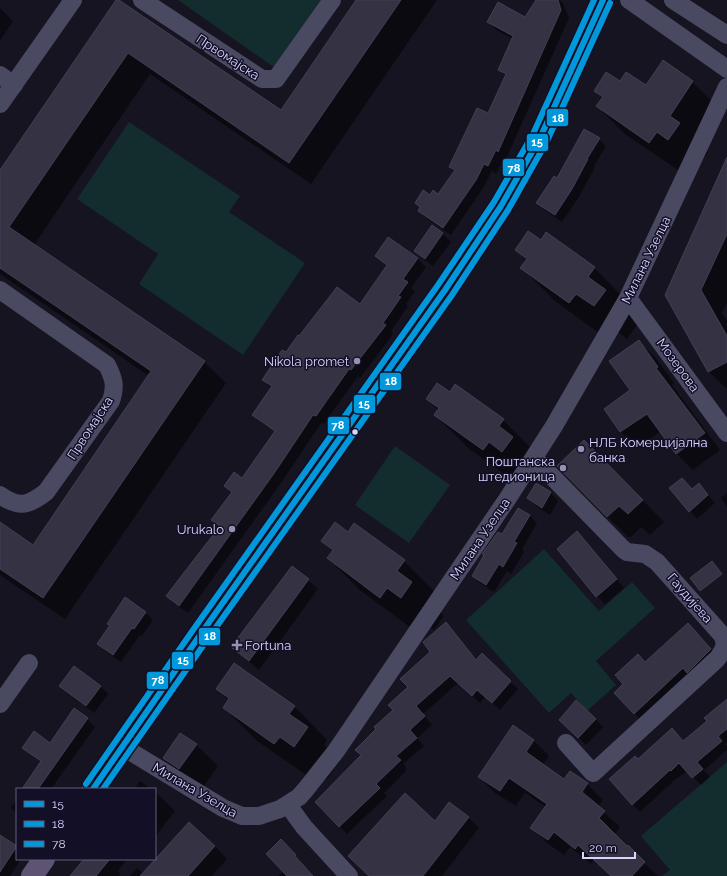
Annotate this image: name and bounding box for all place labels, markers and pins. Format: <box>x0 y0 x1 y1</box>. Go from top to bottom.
place label: Nikola promet <box>264 354 350 369</box>
marker: Nikola promet <box>352 356 362 366</box>
unlabelled marker <box>350 427 360 437</box>
place label: НЛБ Комерцијална банка <box>589 435 708 465</box>
marker: НЛБ Комерцијална банка <box>576 444 586 454</box>
place label: Поштанска штедионица <box>478 454 555 484</box>
marker: Поштанска штедионица <box>558 463 568 473</box>
place label: Urukalo <box>177 522 224 537</box>
marker: Urukalo <box>227 524 237 534</box>
place label: Fortuna <box>245 638 291 653</box>
marker: Fortuna <box>232 640 242 650</box>

